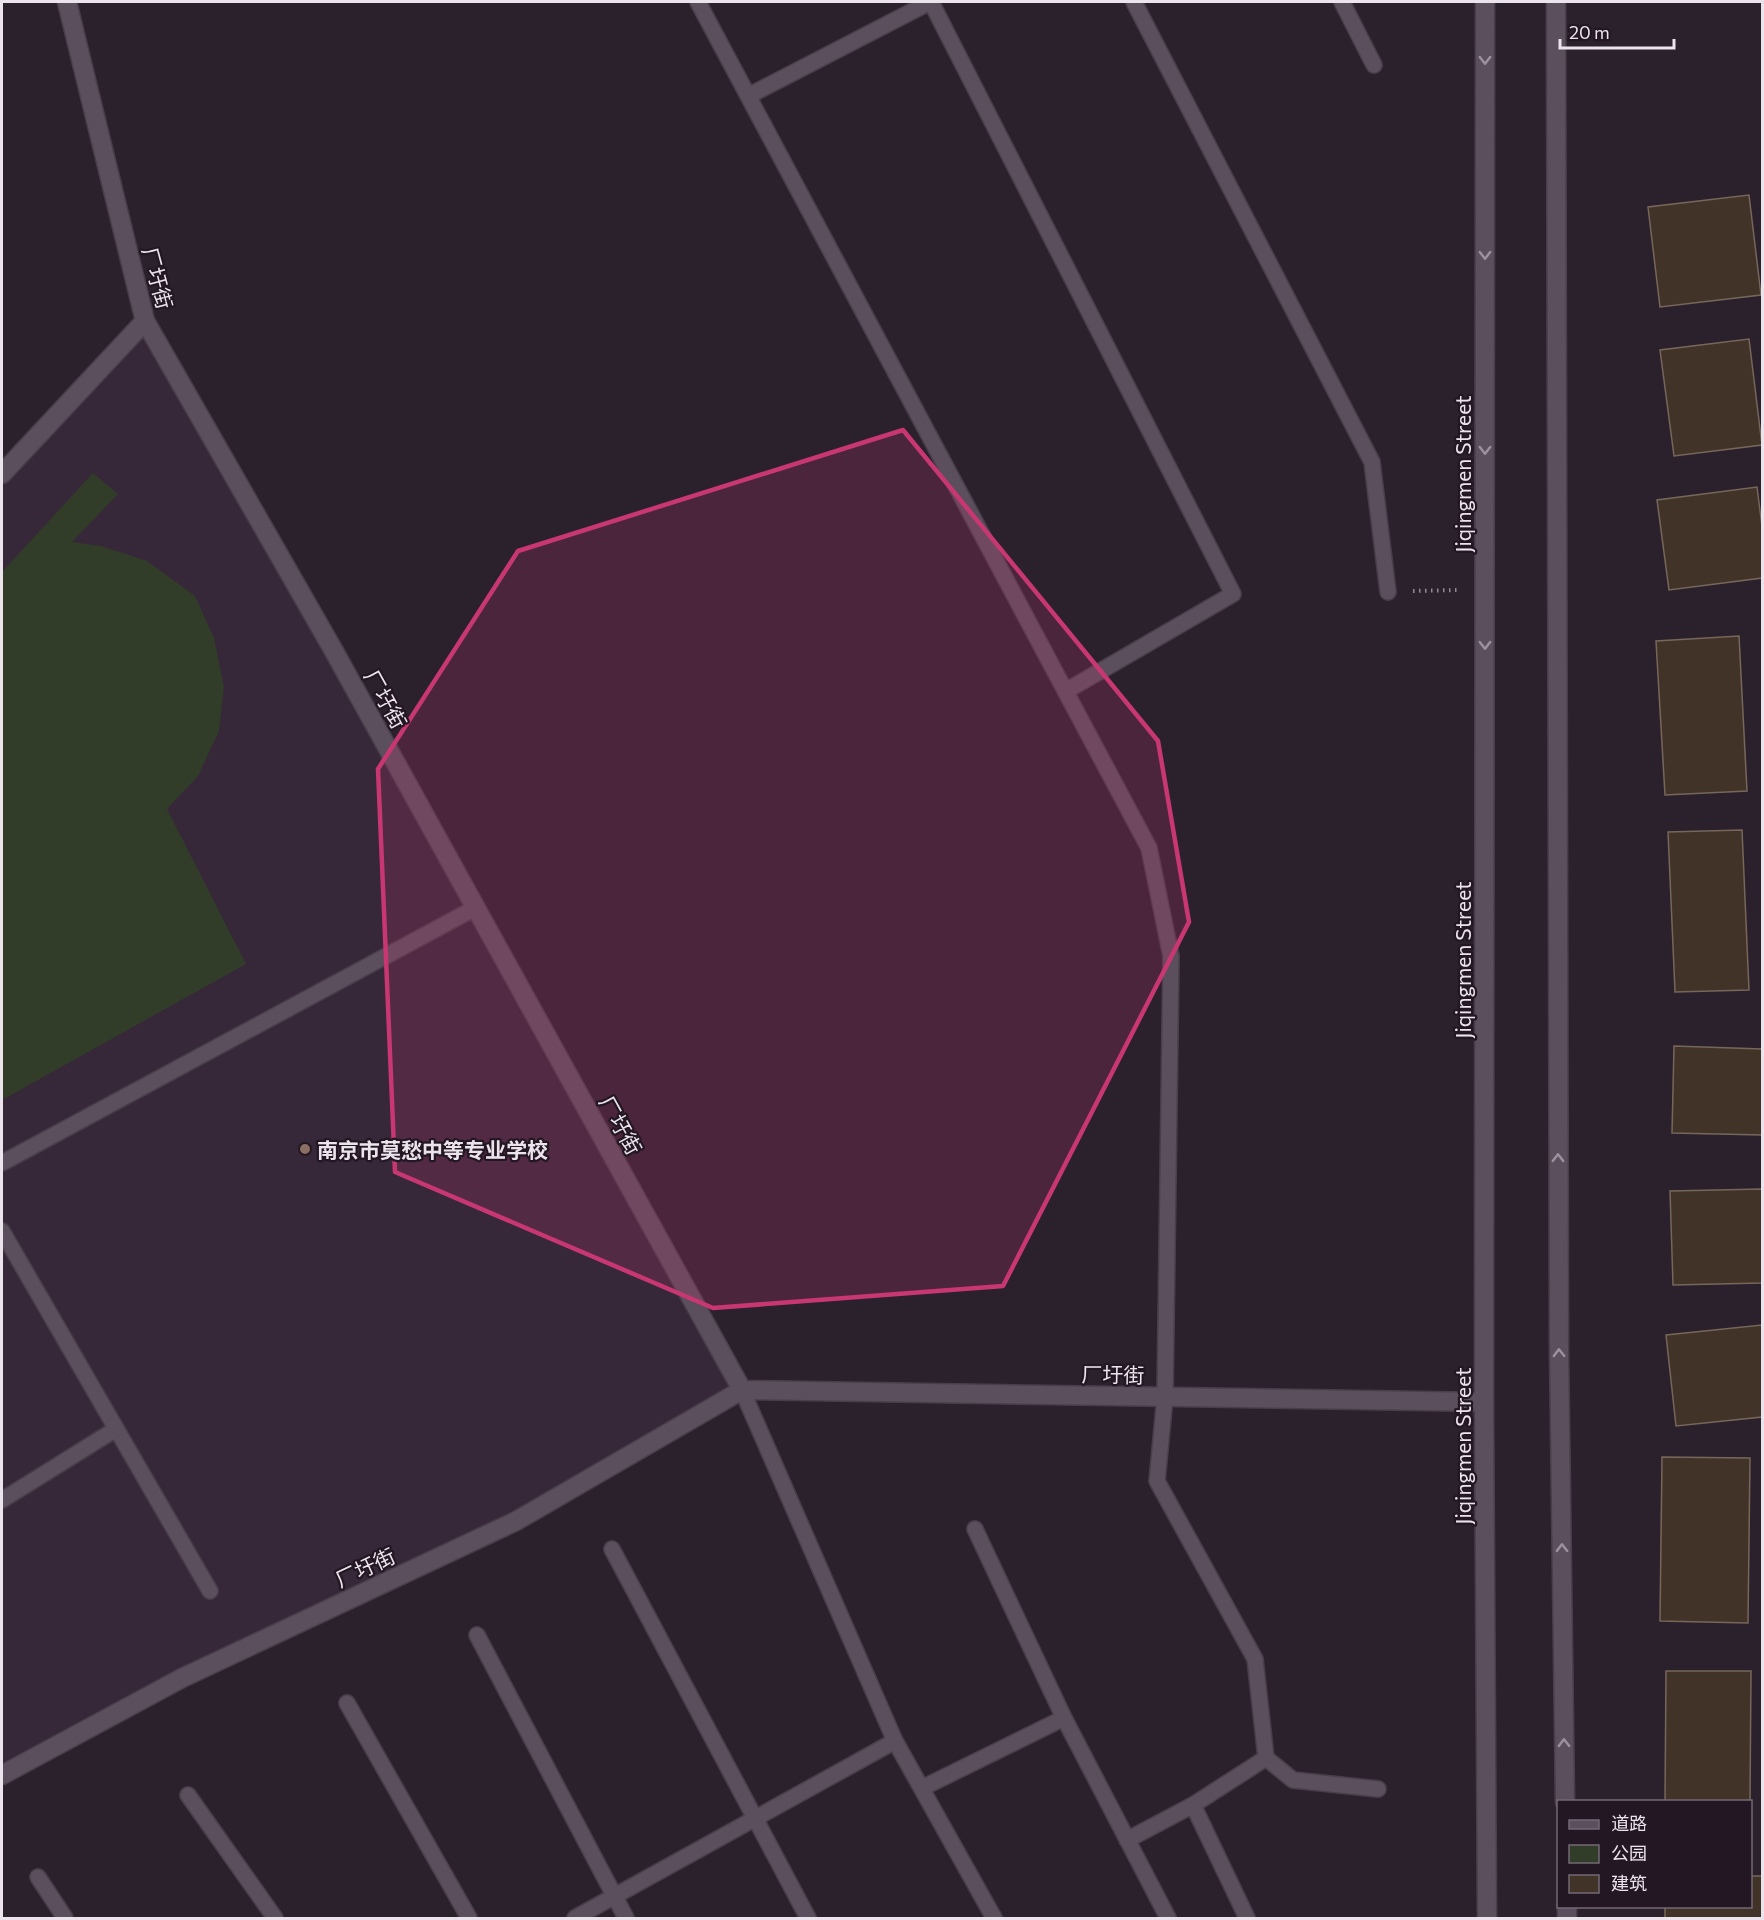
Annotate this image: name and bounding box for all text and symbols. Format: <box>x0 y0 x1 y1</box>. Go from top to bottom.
scale bar <box>1560 12 1674 50</box>
text: 20 m <box>1569 21 1610 43</box>
one-way arrow <box>1479 55 1491 64</box>
street label: 厂圩街 <box>138 244 178 312</box>
one-way arrow <box>1479 250 1491 259</box>
street label: Jiqingmen Street <box>1450 395 1475 553</box>
one-way arrow <box>1479 445 1491 454</box>
one-way arrow <box>1479 640 1491 649</box>
street label: 厂圩街 <box>360 665 412 733</box>
street label: Jiqingmen Street <box>1450 881 1475 1039</box>
street label: 厂圩街 <box>595 1091 647 1159</box>
place label: 南京市莫愁中等专业学校 <box>317 1137 548 1162</box>
marker: 南京市莫愁中等专业学校 <box>298 1142 312 1156</box>
one-way arrow <box>1552 1154 1564 1163</box>
one-way arrow <box>1553 1349 1565 1358</box>
street label: 厂圩街 <box>1081 1361 1145 1387</box>
street label: Jiqingmen Street <box>1450 1367 1475 1525</box>
street label: 厂圩街 <box>331 1542 399 1592</box>
one-way arrow <box>1556 1544 1568 1553</box>
one-way arrow <box>1558 1739 1571 1748</box>
legend <box>1557 1800 1752 1908</box>
text: 道路 <box>1611 1812 1647 1834</box>
text: 公园 <box>1611 1842 1647 1864</box>
text: 建筑 <box>1611 1872 1647 1894</box>

